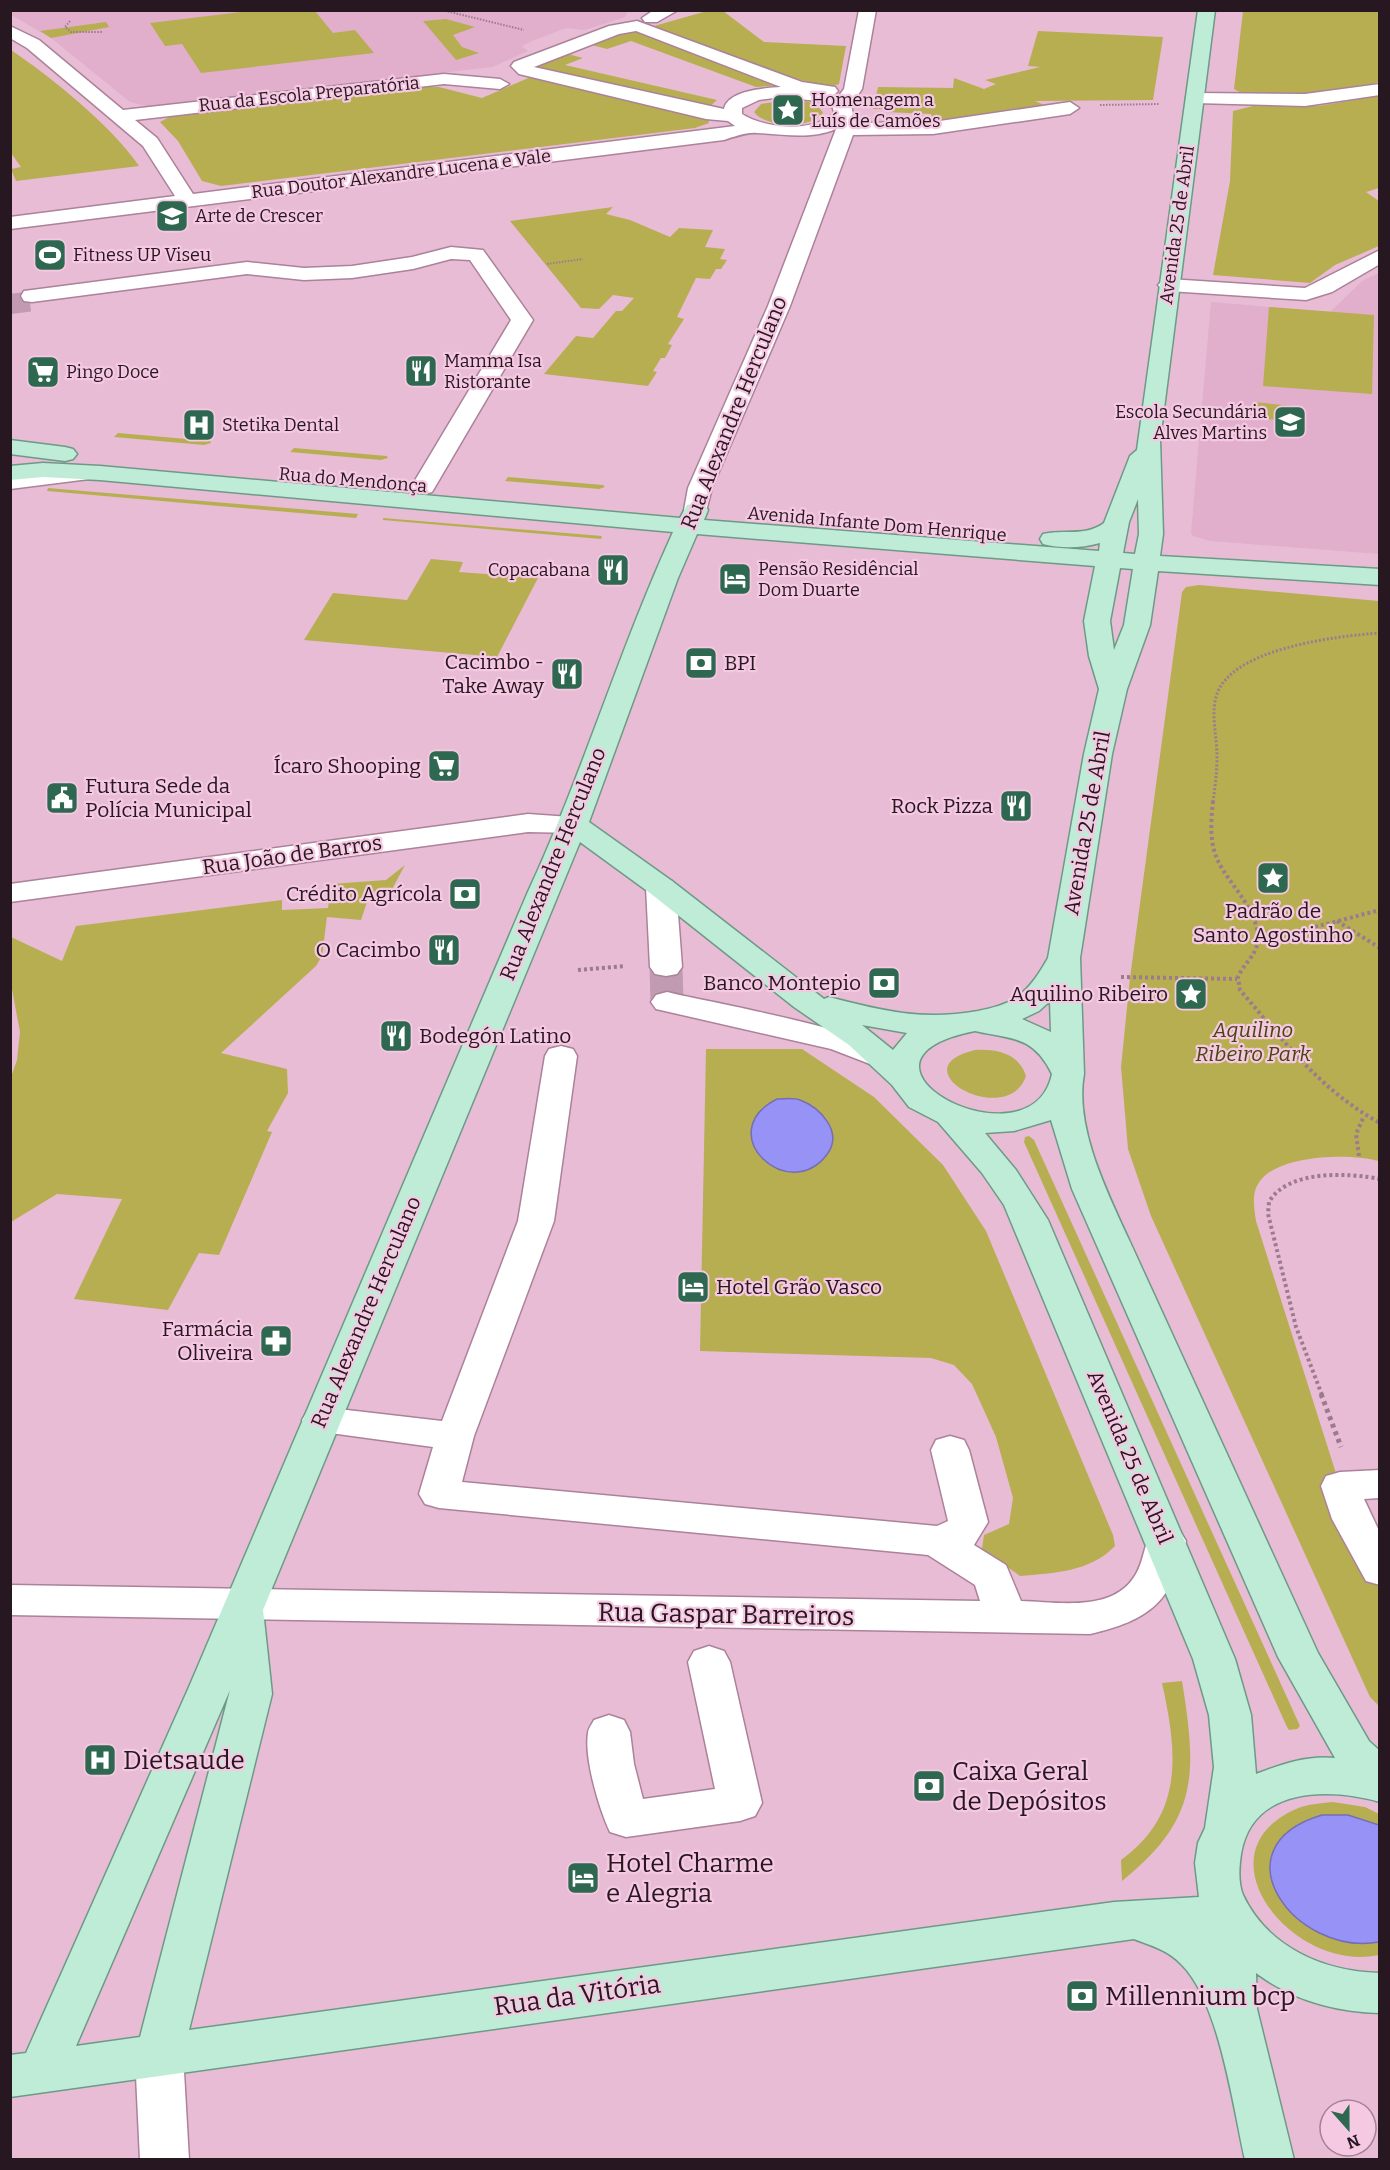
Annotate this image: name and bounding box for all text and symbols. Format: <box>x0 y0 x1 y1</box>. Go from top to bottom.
street label: Rua da Escola Preparatória <box>197 71 421 117</box>
place label: Homenagem a Luís de Camões <box>811 89 941 132</box>
place icon: Homenagem a Luís de Camões <box>770 92 806 128</box>
street label: Avenida 25 de Abril <box>1155 144 1199 306</box>
street label: Rua Doutor Alexandre Lucena e Vale <box>250 145 552 203</box>
school or university icon: Arte de Crescer <box>154 198 190 234</box>
place label: Arte de Crescer <box>195 205 323 227</box>
sports icon: Fitness UP Viseu <box>32 237 68 273</box>
place label: Fitness UP Viseu <box>73 244 211 266</box>
street label: Rua Alexandre Herculano <box>675 293 793 533</box>
place label: Mamma Isa Ristorante <box>444 350 542 393</box>
restaurant icon: Mamma Isa Ristorante <box>403 353 439 389</box>
supermarket icon: Pingo Doce <box>25 354 61 390</box>
place label: Pingo Doce <box>66 361 159 383</box>
place label: Escola Secundária Alves Martins <box>1115 401 1267 444</box>
school or university icon: Escola Secundária Alves Martins <box>1272 404 1308 440</box>
hospital icon: Stetika Dental <box>181 407 217 443</box>
place label: Stetika Dental <box>222 414 339 436</box>
street label: Rua do Mendonça <box>278 463 428 497</box>
street label: Avenida Infante Dom Henrique <box>747 502 1007 546</box>
restaurant icon: Copacabana <box>595 552 631 588</box>
place label: Pensão Residêncial Dom Duarte <box>758 558 918 601</box>
place label: Copacabana <box>488 559 590 581</box>
hotel icon: Pensão Residêncial Dom Duarte <box>717 561 753 597</box>
bank icon: BPI <box>683 645 719 681</box>
place label: Cacimbo - Take Away <box>442 649 545 699</box>
place label: BPI <box>724 650 756 676</box>
restaurant icon: Cacimbo - Take Away <box>549 656 585 692</box>
street label: Avenida 25 de Abril <box>1058 729 1116 917</box>
street label: Rua Alexandre Herculano <box>494 744 612 984</box>
supermarket icon: Ícaro Shooping <box>426 748 462 784</box>
place label: Ícaro Shooping <box>273 753 421 779</box>
place label: Futura Sede da Polícia Municipal <box>85 773 252 823</box>
public building icon: Futura Sede da Polícia Municipal <box>44 780 80 816</box>
restaurant icon: Rock Pizza <box>998 788 1034 824</box>
place label: Rock Pizza <box>891 793 994 819</box>
street label: Rua João de Barros <box>200 830 384 880</box>
place icon: Padrão de Santo Agostinho <box>1255 860 1291 896</box>
bank icon: Crédito Agrícola <box>447 876 483 912</box>
place label: Crédito Agrícola <box>286 881 443 907</box>
place label: Padrão de Santo Agostinho <box>1193 898 1353 948</box>
restaurant icon: O Cacimbo <box>426 932 462 968</box>
place label: O Cacimbo <box>316 937 421 963</box>
bank icon: Banco Montepio <box>866 965 902 1001</box>
place label: Banco Montepio <box>703 970 861 996</box>
place icon: Aquilino Ribeiro <box>1173 976 1209 1012</box>
place label: Aquilino Ribeiro <box>1010 981 1168 1007</box>
park label: Aquilino Ribeiro Park <box>1195 1017 1311 1067</box>
restaurant icon: Bodegón Latino <box>378 1018 414 1054</box>
place label: Bodegón Latino <box>419 1023 571 1049</box>
street label: Rua Alexandre Herculano <box>305 1192 427 1432</box>
hotel icon: Hotel Grão Vasco <box>675 1269 711 1305</box>
place label: Hotel Grão Vasco <box>716 1274 882 1300</box>
place label: Farmácia Oliveira <box>162 1316 254 1366</box>
pharmacy icon: Farmácia Oliveira <box>258 1323 294 1359</box>
street label: Avenida 25 de Abril <box>1082 1366 1178 1548</box>
street label: Rua Gaspar Barreiros <box>597 1597 855 1632</box>
hospital icon: Dietsaude <box>82 1742 118 1778</box>
place label: Dietsaude <box>123 1745 245 1776</box>
place label: Caixa Geral de Depósitos <box>952 1756 1107 1817</box>
bank icon: Caixa Geral de Depósitos <box>911 1768 947 1804</box>
place label: Hotel Charme e Alegria <box>606 1848 774 1909</box>
hotel icon: Hotel Charme e Alegria <box>565 1860 601 1896</box>
street label: Rua da Vitória <box>492 1968 662 2023</box>
bank icon: Millennium bcp <box>1064 1978 1100 2014</box>
place label: Millennium bcp <box>1105 1981 1295 2012</box>
north arrow <box>1318 2098 1378 2158</box>
text: N <box>1344 2130 1362 2153</box>

